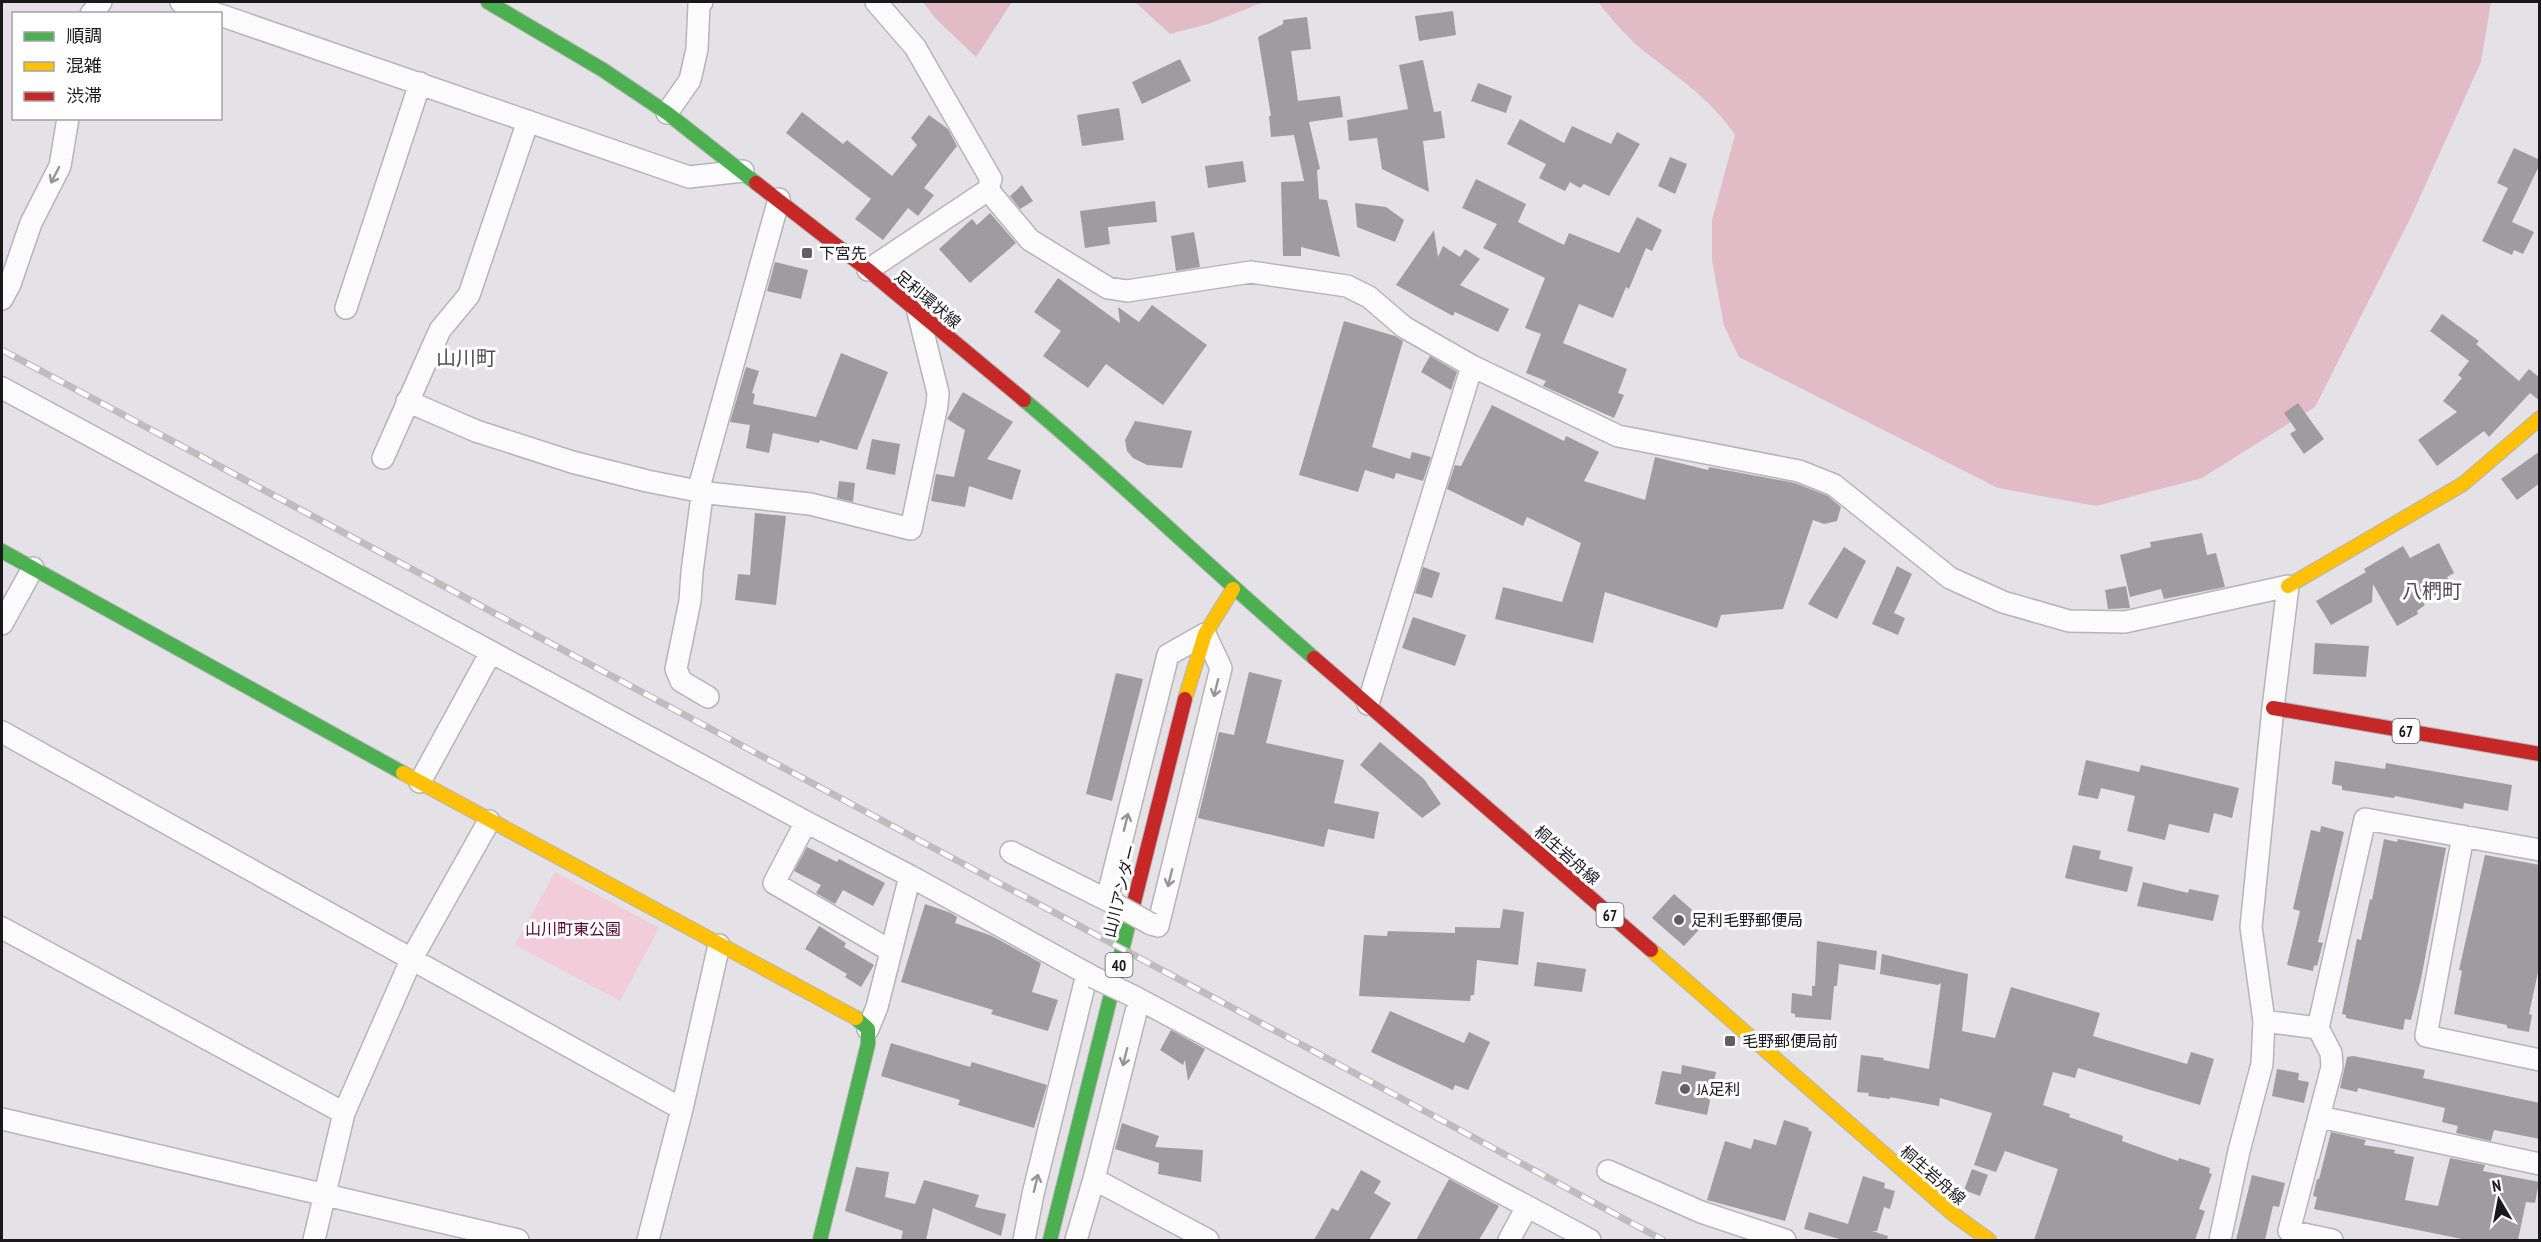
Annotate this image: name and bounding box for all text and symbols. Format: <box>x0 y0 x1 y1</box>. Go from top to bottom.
legend <box>12 12 222 120</box>
text: 順調 <box>66 24 102 47</box>
text: 混雑 <box>66 54 102 77</box>
text: 渋滞 <box>66 84 102 107</box>
one-way arrow <box>49 166 61 184</box>
place label: 下宮先 <box>819 243 867 263</box>
marker: 下宮先 <box>800 246 814 260</box>
street label: 足利環状線 <box>891 266 965 332</box>
district label: 山川町 <box>436 345 496 371</box>
district label: 八椚町 <box>2402 578 2462 604</box>
one-way arrow <box>1210 679 1222 698</box>
road number: 67 <box>2392 719 2420 743</box>
one-way arrow <box>1120 813 1132 832</box>
street label: 桐生岩舟線 <box>1530 821 1604 889</box>
street label: 山川アンダー <box>1099 842 1141 940</box>
one-way arrow <box>1163 868 1175 887</box>
road number: 67 <box>1596 903 1624 927</box>
place label: 足利毛野郵便局 <box>1691 910 1803 930</box>
marker: 足利毛野郵便局 <box>1672 913 1686 927</box>
park label: 山川町東公園 <box>525 919 621 939</box>
road number: 40 <box>1106 953 1132 977</box>
place label: 毛野郵便局前 <box>1742 1031 1838 1051</box>
marker: 毛野郵便局前 <box>1723 1034 1737 1048</box>
one-way arrow <box>1118 1047 1130 1066</box>
place label: JA足利 <box>1696 1079 1740 1099</box>
marker: JA足利 <box>1678 1082 1692 1096</box>
street label: 桐生岩舟線 <box>1896 1141 1970 1209</box>
north arrow <box>2469 1170 2529 1230</box>
one-way arrow <box>1030 1174 1042 1193</box>
text: N <box>2490 1175 2502 1196</box>

